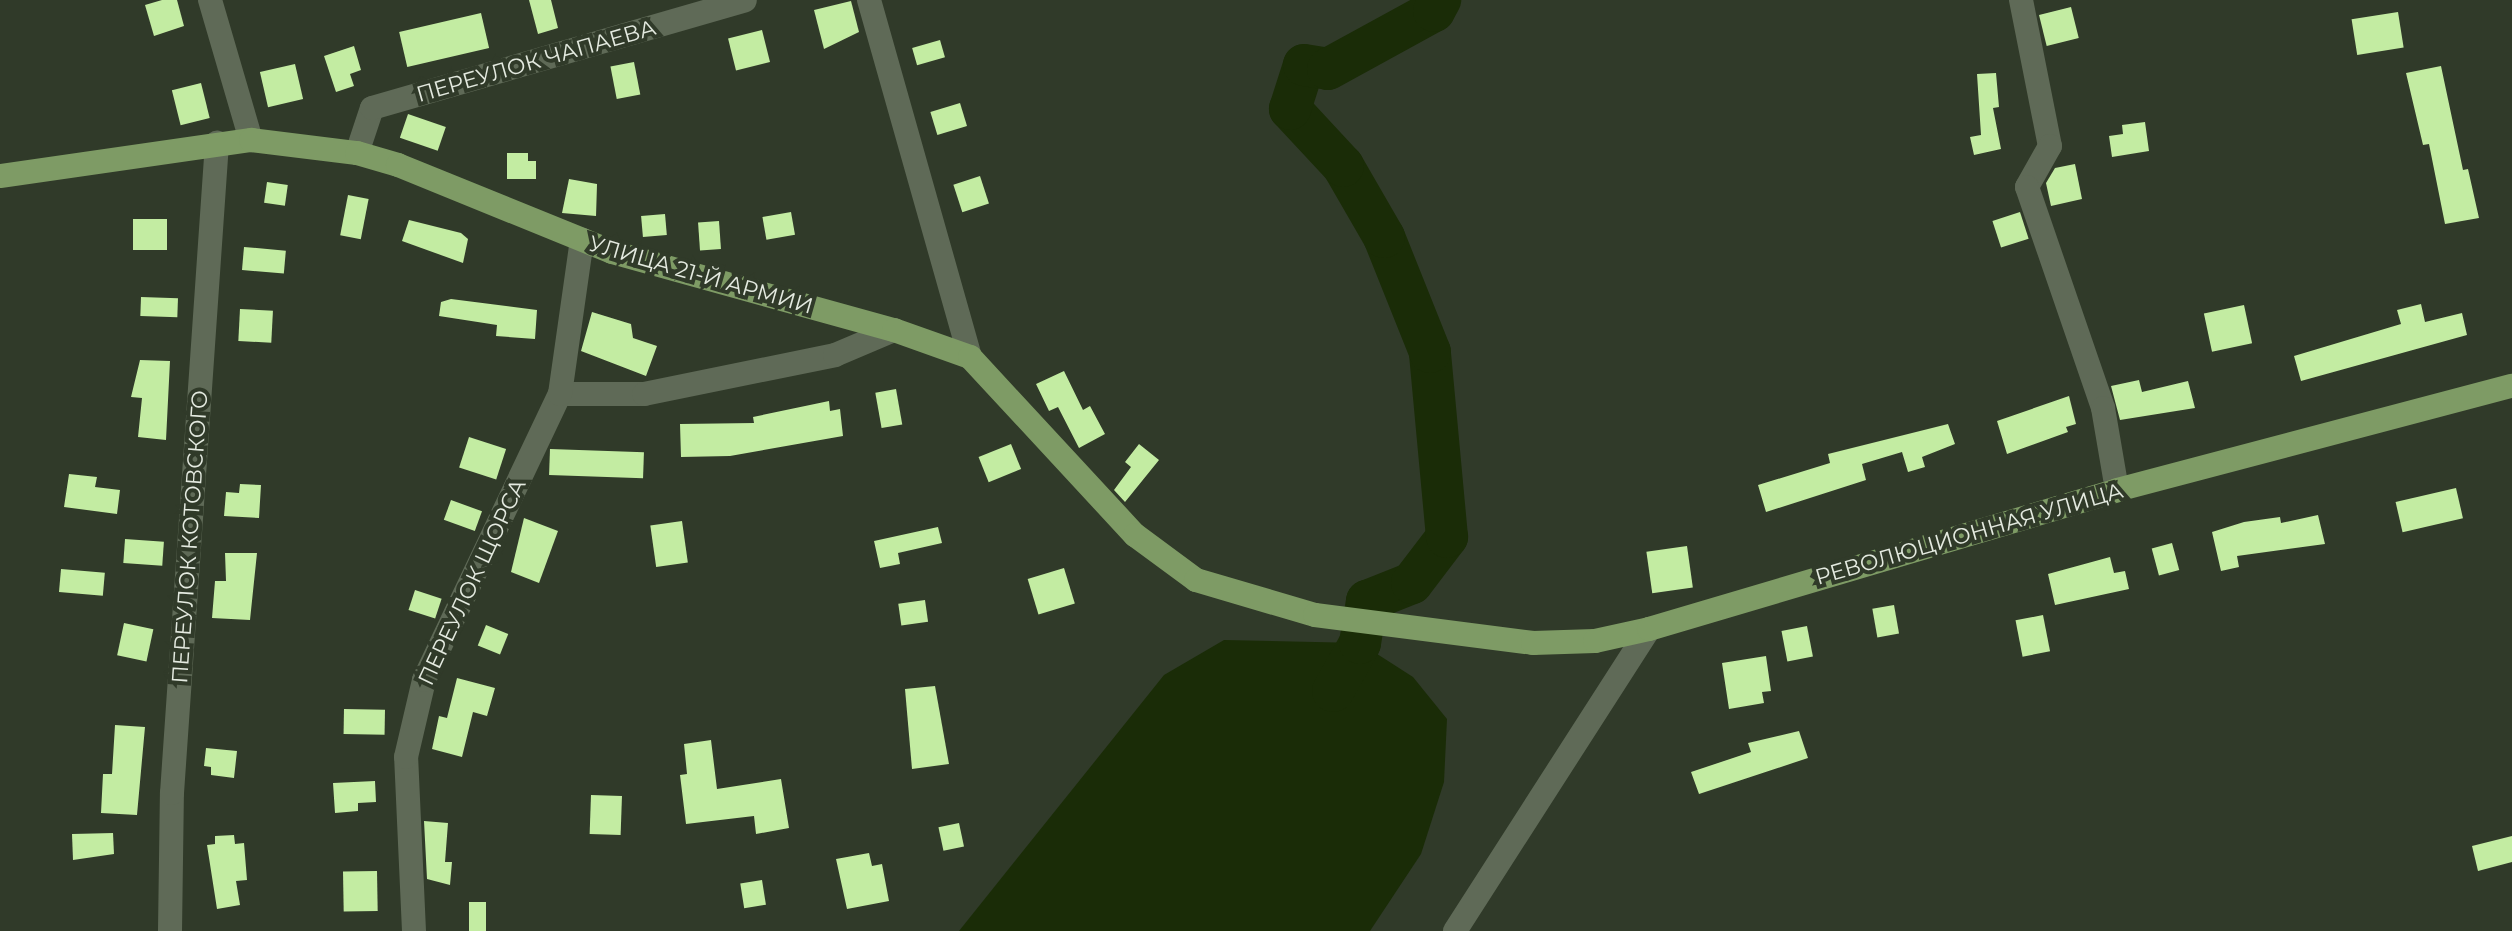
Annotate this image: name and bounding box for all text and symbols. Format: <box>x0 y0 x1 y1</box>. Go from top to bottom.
street label: ПЕРЕУЛОК ЧАПАЕВА <box>413 14 659 108</box>
street label: УЛИЦА 21-Й АРМИИ <box>586 230 816 320</box>
street label: ПЕРЕУЛОК КОТОВСКОГО <box>167 389 213 685</box>
street label: ПЕРЕУЛОК ЩОРСА <box>413 475 531 689</box>
street label: РЕВОЛЮЦИОННАЯ УЛИЦА <box>1812 477 2126 591</box>

